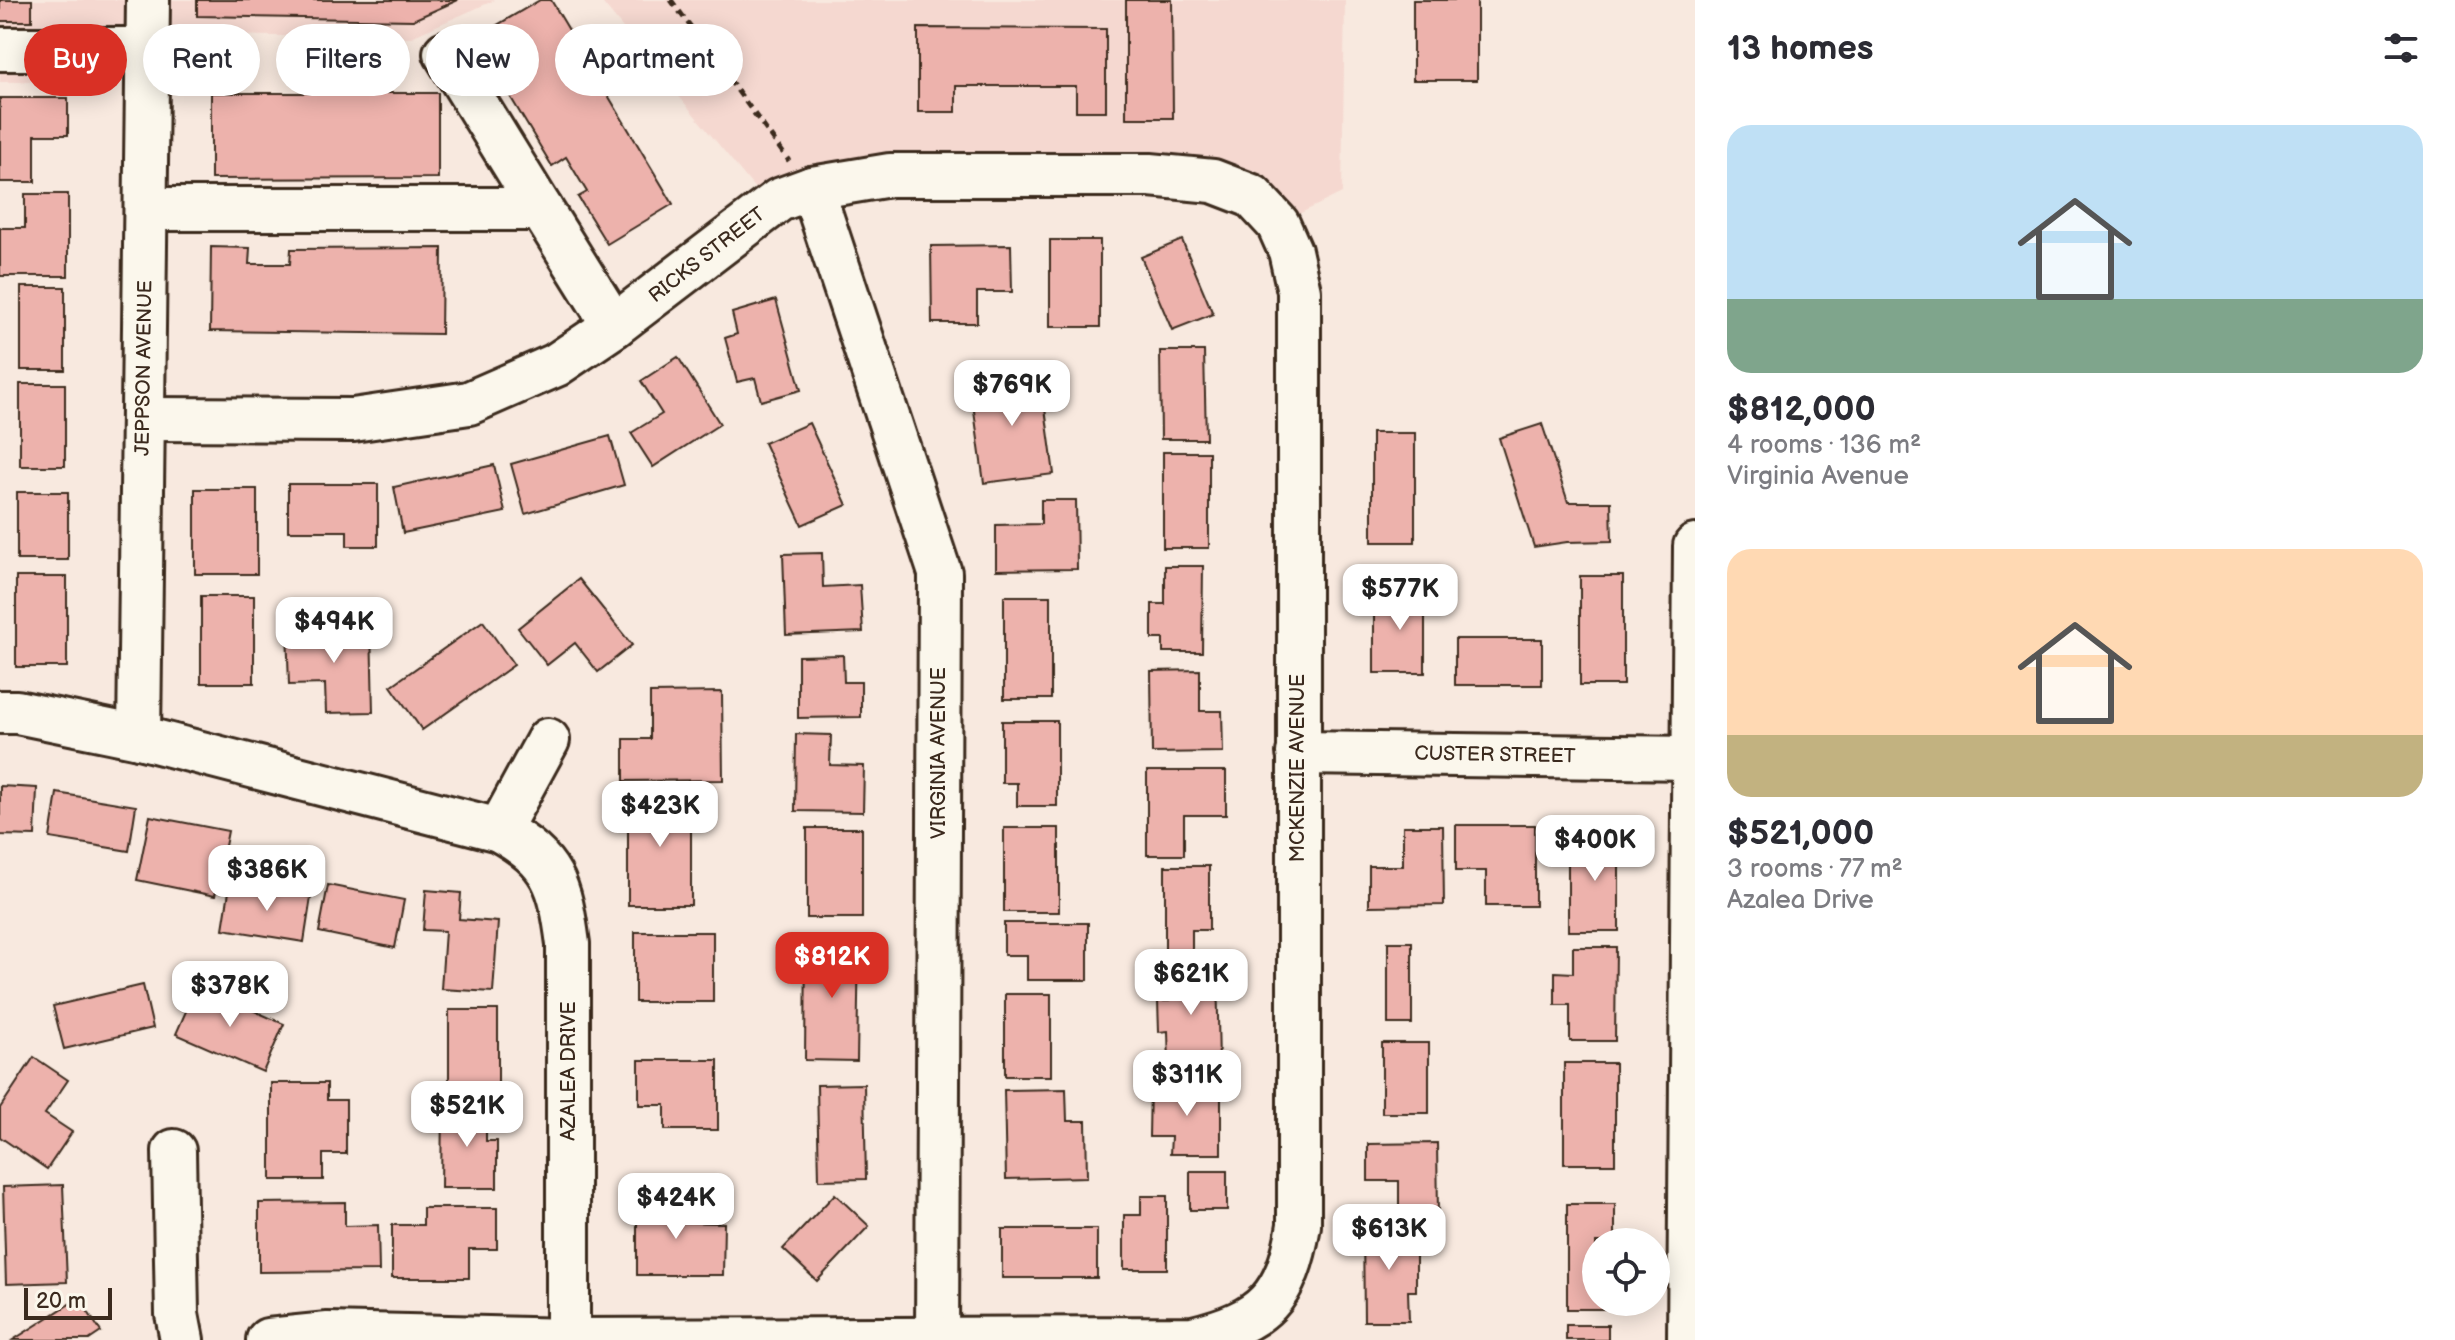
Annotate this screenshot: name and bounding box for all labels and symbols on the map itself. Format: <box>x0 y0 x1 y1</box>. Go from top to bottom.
street label: RICKS STREET <box>644 202 770 308</box>
street label: JEPPSON AVENUE <box>130 280 158 456</box>
pin: $769K <box>956 360 1068 428</box>
pin: $577K <box>1344 564 1456 632</box>
pin: $494K <box>278 597 390 665</box>
street label: VIRGINIA AVENUE <box>927 667 951 839</box>
street label: MCKENZIE AVENUE <box>1286 674 1310 862</box>
street label: CUSTER STREET <box>1414 742 1576 768</box>
pin: $423K <box>604 781 716 849</box>
pin: $400K <box>1539 815 1651 883</box>
pin: $386K <box>211 845 323 913</box>
pin: $812K <box>776 932 888 1000</box>
pin: $621K <box>1135 949 1247 1017</box>
pin: $378K <box>174 961 286 1029</box>
street label: AZALEA DRIVE <box>557 1001 581 1141</box>
pin: $311K <box>1131 1050 1243 1118</box>
pin: $521K <box>411 1081 523 1149</box>
pin: $424K <box>620 1173 732 1241</box>
pin: $613K <box>1333 1204 1445 1272</box>
scale bar <box>24 1284 112 1320</box>

